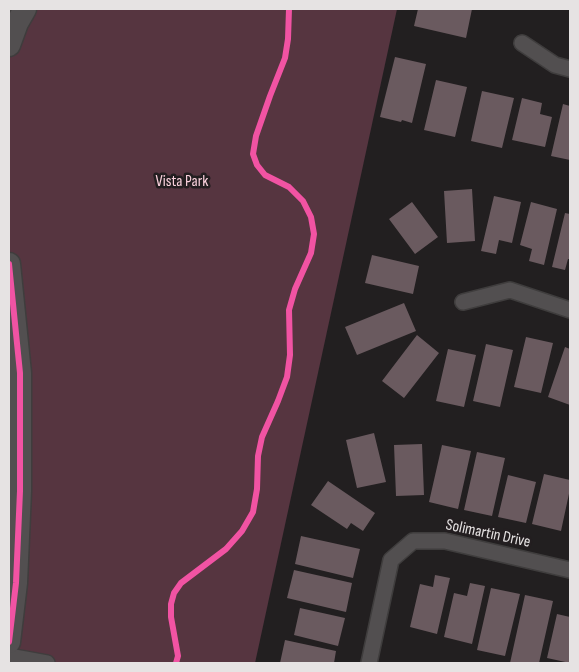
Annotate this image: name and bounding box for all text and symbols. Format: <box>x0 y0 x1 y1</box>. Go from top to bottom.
park label: Vista Park <box>156 172 208 192</box>
street label: Solimartin Drive <box>444 516 532 552</box>

